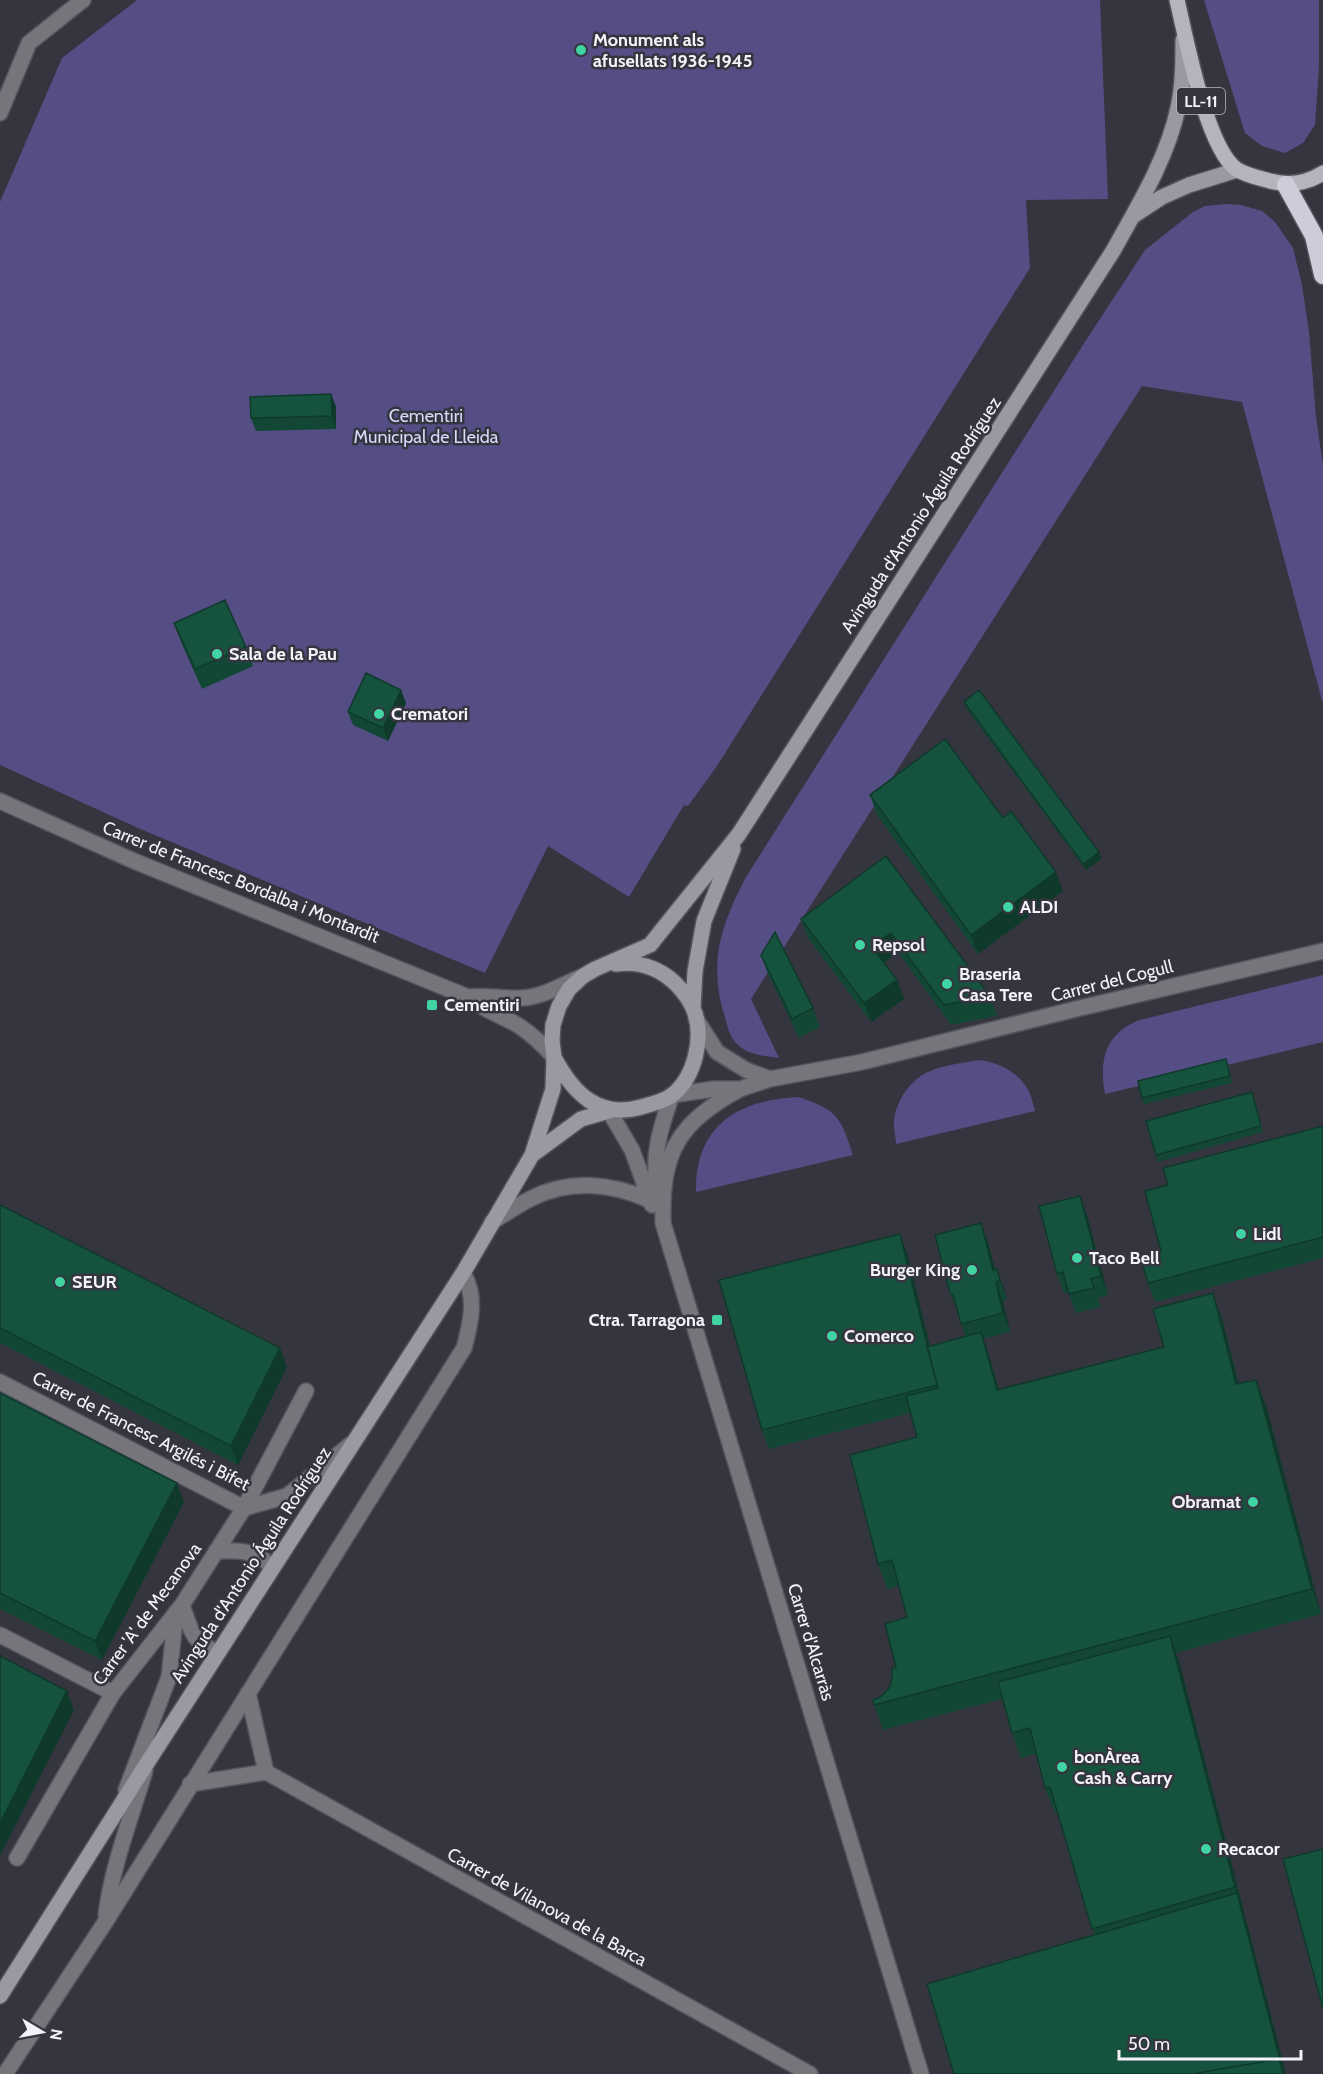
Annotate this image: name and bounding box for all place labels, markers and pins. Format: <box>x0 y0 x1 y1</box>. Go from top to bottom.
place label: Monument als afusellats 1936-1945 <box>593 29 752 72</box>
marker: Monument als afusellats 1936-1945 <box>574 43 588 57</box>
place label: Sala de la Pau <box>229 643 337 665</box>
marker: Sala de la Pau <box>210 647 224 661</box>
place label: Crematori <box>391 703 468 725</box>
marker: Crematori <box>372 707 386 721</box>
place label: ALDI <box>1020 896 1058 918</box>
marker: ALDI <box>1001 900 1015 914</box>
place label: Repsol <box>872 934 925 956</box>
marker: Repsol <box>853 938 867 952</box>
place label: Braseria Casa Tere <box>959 963 1033 1006</box>
marker: Braseria Casa Tere <box>940 977 954 991</box>
place label: Cementiri <box>444 994 520 1016</box>
marker: Cementiri <box>425 998 439 1012</box>
place label: Lidl <box>1253 1223 1282 1245</box>
marker: Lidl <box>1234 1227 1248 1241</box>
place label: Taco Bell <box>1089 1247 1160 1269</box>
marker: Taco Bell <box>1070 1251 1084 1265</box>
place label: Burger King <box>870 1259 960 1281</box>
marker: Burger King <box>965 1263 979 1277</box>
place label: SEUR <box>72 1271 118 1293</box>
marker: SEUR <box>53 1275 67 1289</box>
place label: Ctra. Tarragona <box>588 1309 705 1331</box>
marker: Ctra. Tarragona <box>710 1313 724 1327</box>
place label: Comerco <box>844 1325 914 1347</box>
marker: Comerco <box>825 1329 839 1343</box>
place label: Obramat <box>1172 1491 1241 1513</box>
marker: Obramat <box>1246 1495 1260 1509</box>
place label: bonÀrea Cash & Carry <box>1074 1746 1173 1789</box>
marker: bonÀrea Cash & Carry <box>1055 1760 1069 1774</box>
place label: Recacor <box>1218 1838 1280 1860</box>
marker: Recacor <box>1199 1842 1213 1856</box>

